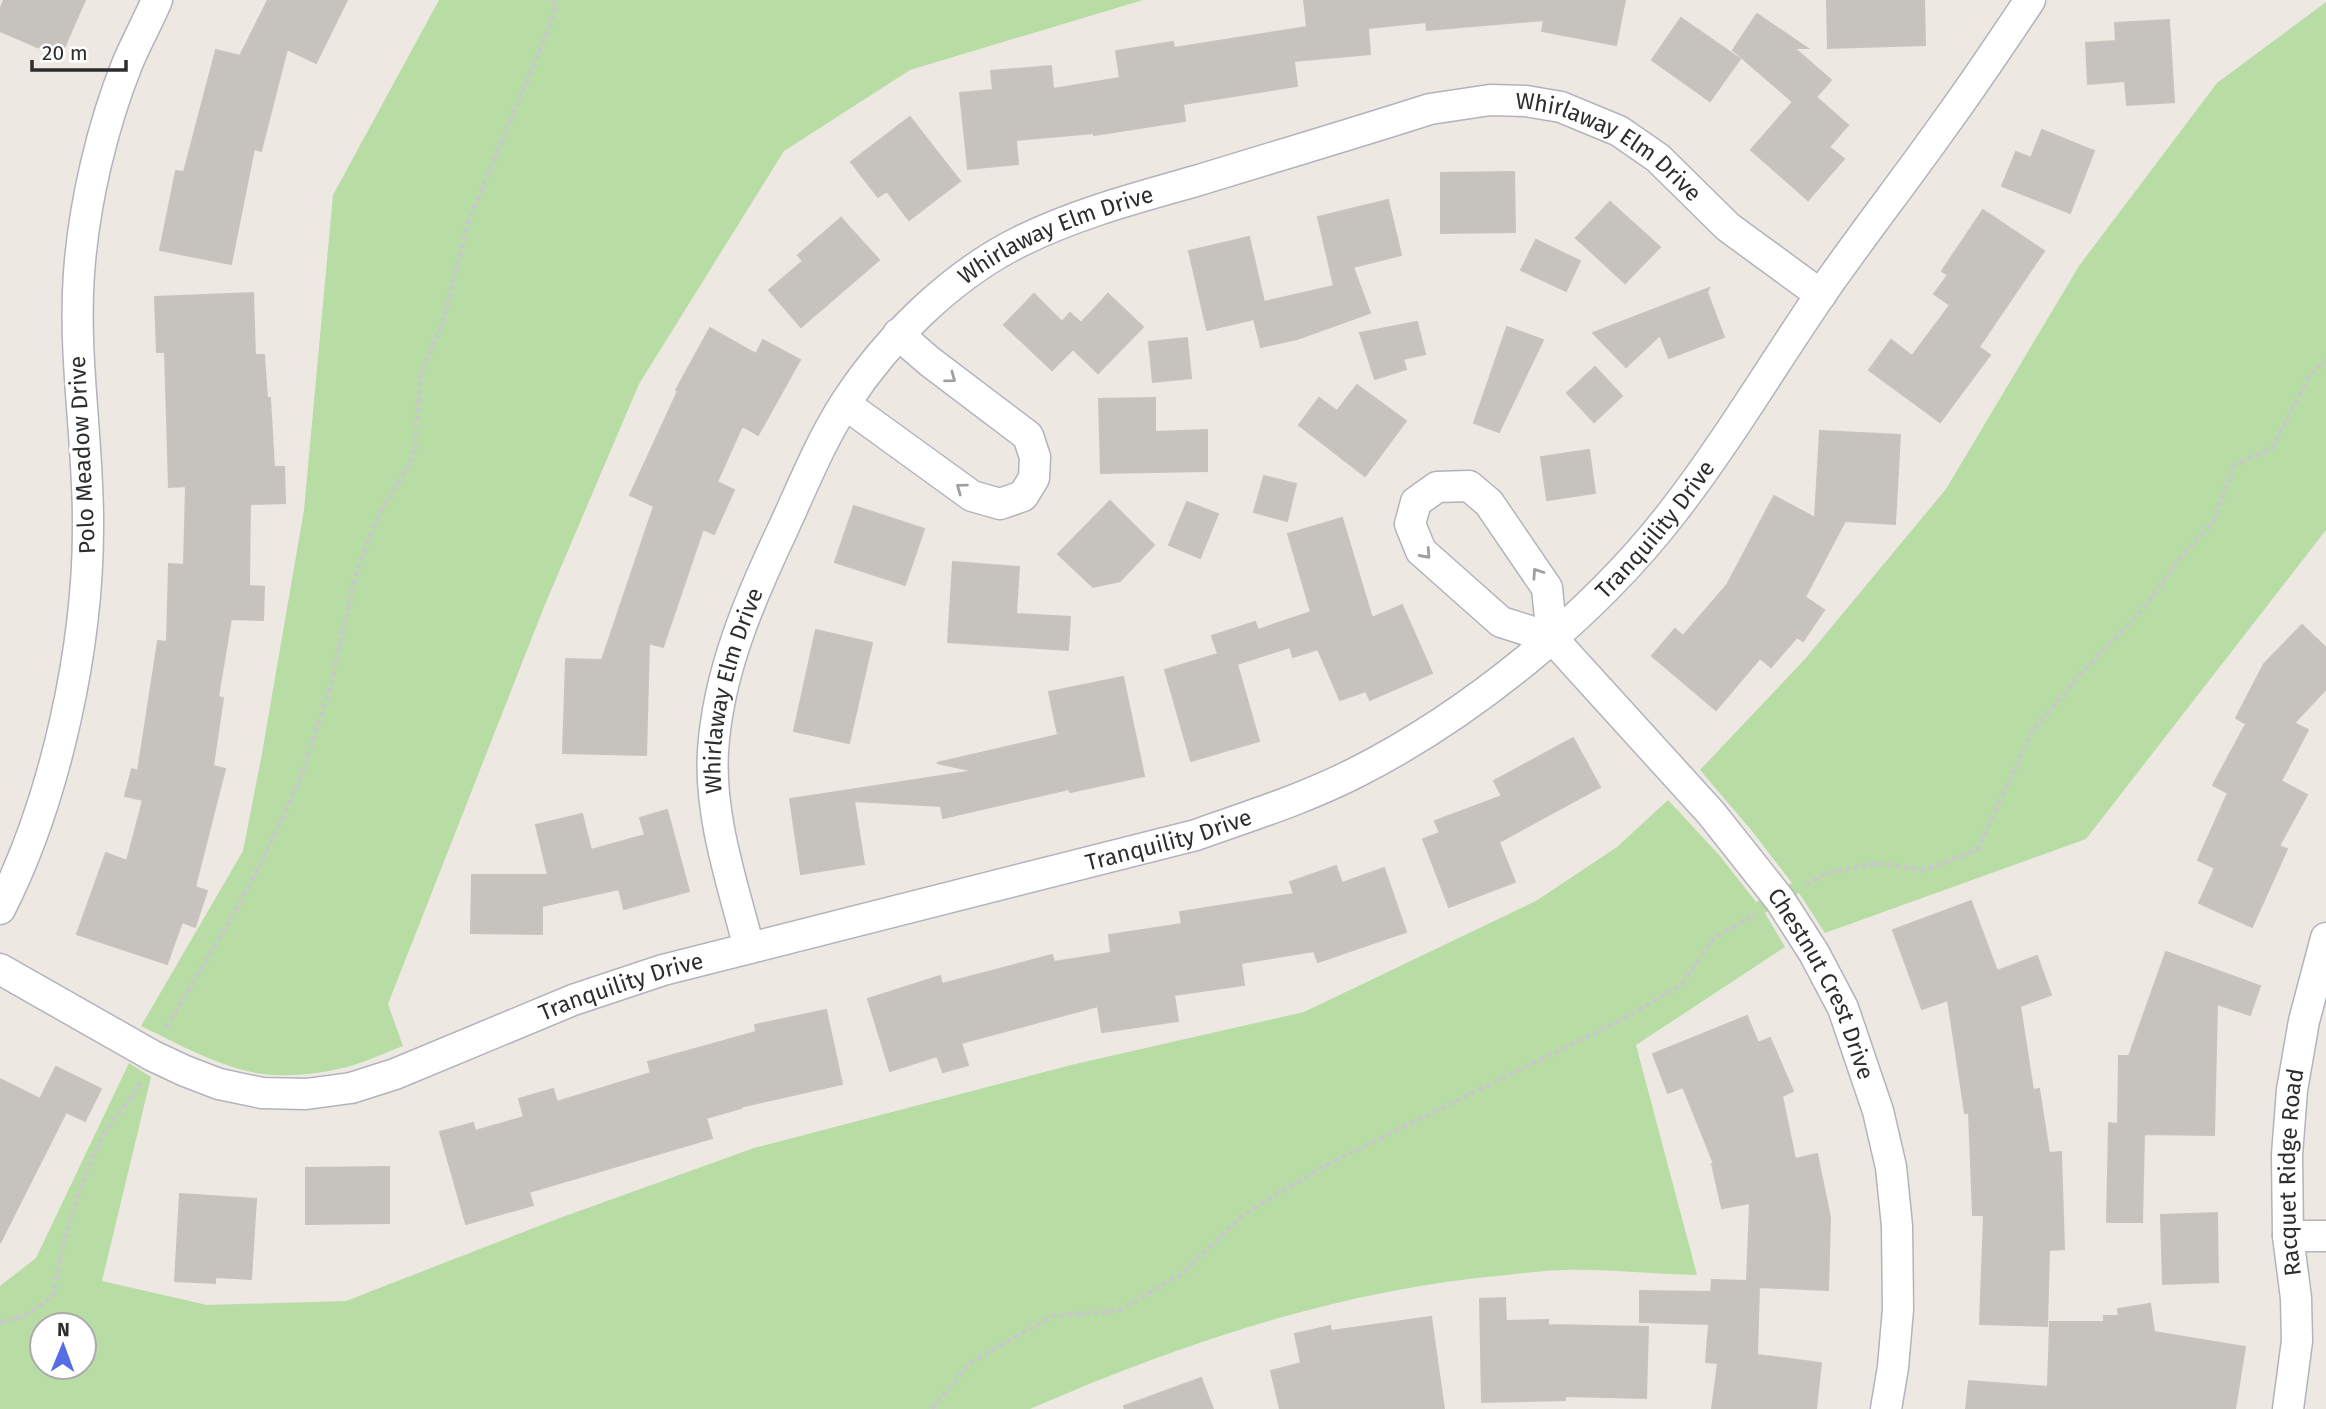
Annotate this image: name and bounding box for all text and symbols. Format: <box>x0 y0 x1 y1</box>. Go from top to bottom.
scale bar <box>32 28 126 72</box>
text: 20 m <box>42 40 88 66</box>
street label: Whirlaway Elm Drive <box>1515 87 1707 207</box>
street label: Whirlaway Elm Drive <box>952 180 1156 290</box>
street label: Polo Meadow Drive <box>63 355 101 555</box>
one-way arrow <box>943 370 956 382</box>
street label: Tranquility Drive <box>1589 455 1720 604</box>
one-way arrow <box>956 484 969 496</box>
one-way arrow <box>1418 546 1430 559</box>
one-way arrow <box>1532 568 1545 581</box>
street label: Whirlaway Elm Drive <box>699 583 769 795</box>
street label: Tranquility Drive <box>1082 803 1255 876</box>
street label: Chestnut Crest Drive <box>1762 882 1880 1083</box>
street label: Tranquility Drive <box>534 946 706 1027</box>
street label: Racquet Ridge Road <box>2273 1066 2310 1278</box>
north arrow <box>28 1311 98 1381</box>
text: N <box>57 1318 70 1341</box>

